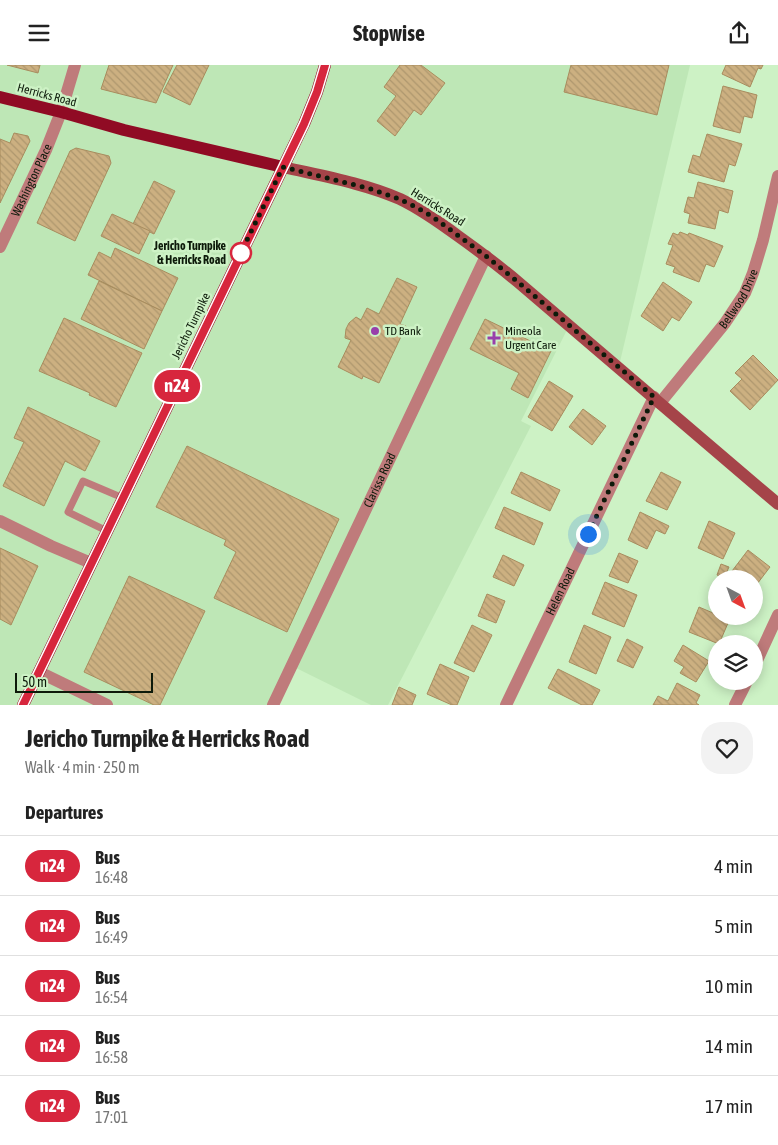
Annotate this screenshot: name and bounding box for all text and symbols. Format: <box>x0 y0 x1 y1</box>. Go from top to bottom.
icon: menu <box>25 19 53 47</box>
icon: share <box>725 19 753 47</box>
text: Stopwise <box>353 20 425 46</box>
street label: Herricks Road <box>16 80 78 110</box>
street label: Washington Place <box>8 142 55 219</box>
street label: Herricks Road <box>409 185 467 229</box>
place label: Jericho Turnpike & Herricks Road <box>153 239 227 267</box>
marker: Jericho Turnpike & Herricks Road <box>230 242 252 264</box>
street label: Bellwood Drive <box>716 268 761 332</box>
street label: Jericho Turnpike <box>169 291 213 361</box>
place label: TD Bank <box>385 324 422 338</box>
place label: Mineola Urgent Care <box>505 324 557 352</box>
marker: TD Bank <box>369 325 381 337</box>
marker: Mineola Urgent Care <box>487 331 501 345</box>
line badge: n24 <box>148 370 206 402</box>
text: n24 <box>164 375 190 396</box>
street label: Clarissa Road <box>361 450 399 510</box>
your location <box>576 522 601 547</box>
street label: Helen Road <box>543 565 578 618</box>
north arrow <box>708 570 762 625</box>
map controls <box>708 570 763 690</box>
button: layers <box>708 635 763 690</box>
scale bar <box>15 670 152 693</box>
text: 50 m <box>22 674 47 690</box>
button: heart <box>701 722 753 774</box>
text: Jericho Turnpike & Herricks Road <box>25 725 309 752</box>
text: Walk · 4 min · 250 m <box>25 758 139 776</box>
text: Departures <box>25 801 103 823</box>
text: Bus <box>95 846 120 868</box>
text: n24 <box>40 855 65 876</box>
text: 4 min <box>714 855 753 877</box>
text: 16:48 <box>95 868 128 886</box>
text: Bus <box>95 906 120 928</box>
text: n24 <box>40 915 65 936</box>
text: 5 min <box>714 915 753 937</box>
text: 16:49 <box>95 928 128 946</box>
text: Bus <box>95 966 120 988</box>
text: n24 <box>40 975 65 996</box>
text: 10 min <box>705 975 753 997</box>
text: 16:54 <box>95 988 128 1006</box>
text: Bus <box>95 1026 120 1048</box>
text: n24 <box>40 1035 65 1056</box>
text: 14 min <box>705 1035 753 1057</box>
text: 16:58 <box>95 1048 128 1066</box>
text: Bus <box>95 1086 120 1108</box>
text: n24 <box>40 1095 65 1116</box>
text: 17 min <box>705 1095 753 1117</box>
text: 17:01 <box>95 1108 128 1126</box>

